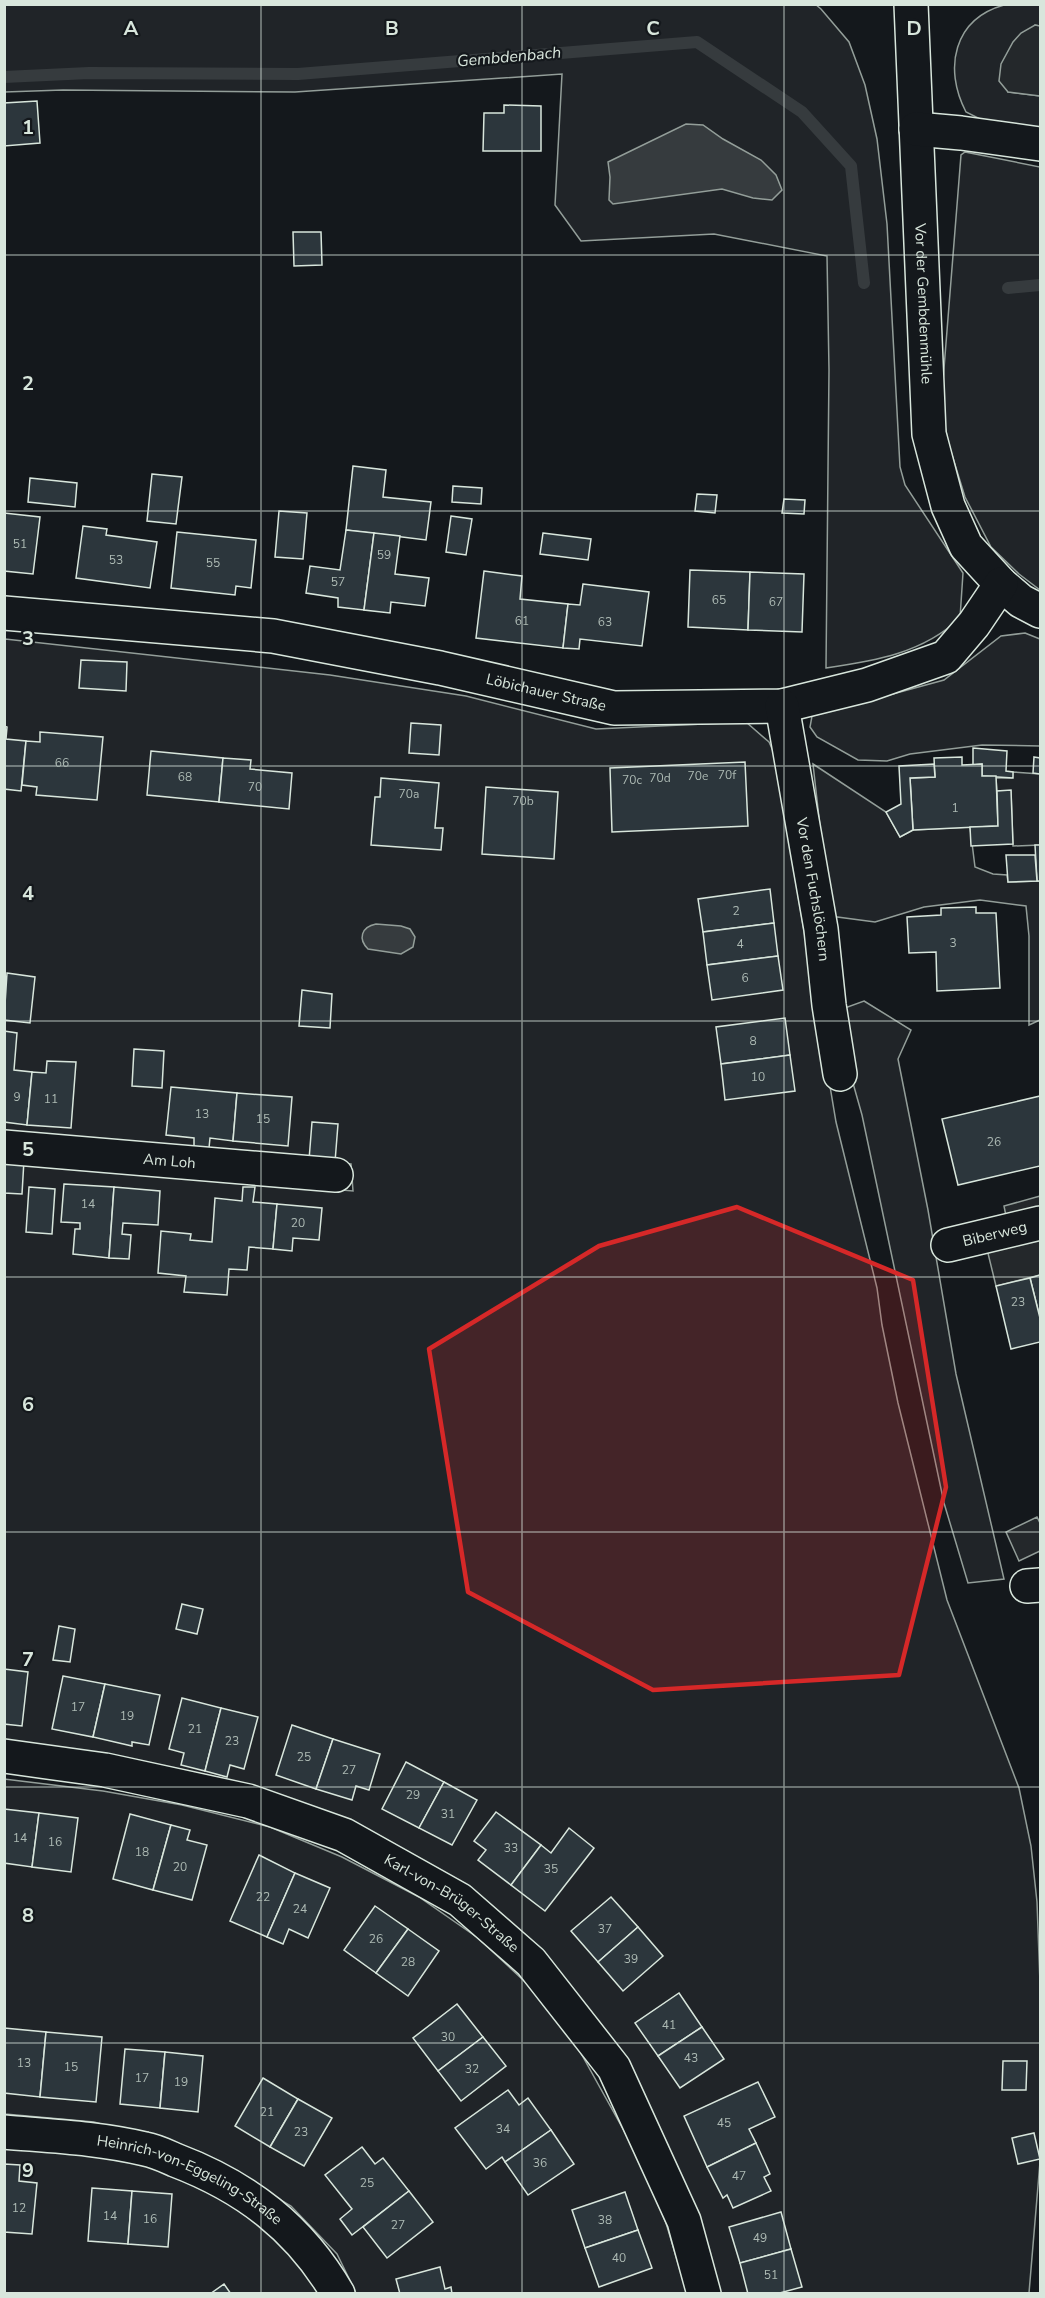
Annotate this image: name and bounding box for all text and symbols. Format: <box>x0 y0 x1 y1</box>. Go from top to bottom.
text: A <box>124 15 139 42</box>
text: B <box>385 15 399 42</box>
text: C <box>646 15 660 42</box>
text: D <box>906 15 922 42</box>
water label: Gembdenbach <box>456 41 562 73</box>
text: 1 <box>22 114 34 141</box>
street label: Vor der Gembdenmühle <box>910 222 937 385</box>
text: 2 <box>22 370 34 397</box>
house number: 51 <box>13 536 27 552</box>
house number: 59 <box>377 547 391 563</box>
house number: 53 <box>109 552 123 568</box>
house number: 55 <box>206 555 220 571</box>
house number: 57 <box>331 574 345 590</box>
house number: 65 <box>712 592 726 608</box>
house number: 67 <box>769 594 783 610</box>
house number: 61 <box>515 613 529 629</box>
house number: 63 <box>598 614 612 630</box>
text: 3 <box>22 625 34 652</box>
street label: Löbichauer Straße <box>484 669 608 716</box>
house number: 66 <box>55 755 69 771</box>
house number: 70f <box>718 767 737 783</box>
house number: 70e <box>688 768 708 784</box>
house number: 68 <box>178 769 192 785</box>
house number: 70d <box>649 770 671 786</box>
house number: 70c <box>622 772 642 788</box>
house number: 70 <box>248 779 262 795</box>
house number: 70a <box>399 786 419 802</box>
house number: 70b <box>512 793 534 809</box>
house number: 1 <box>951 800 959 816</box>
street label: Vor den Fuchslöchern <box>791 815 834 962</box>
text: 4 <box>22 880 34 907</box>
house number: 2 <box>732 903 740 919</box>
house number: 3 <box>949 935 957 951</box>
house number: 4 <box>736 936 744 952</box>
house number: 6 <box>741 970 749 986</box>
house number: 8 <box>749 1033 757 1049</box>
house number: 10 <box>751 1069 765 1085</box>
house number: 9 <box>13 1089 21 1105</box>
house number: 11 <box>44 1091 58 1107</box>
house number: 13 <box>195 1106 209 1122</box>
house number: 15 <box>256 1111 270 1127</box>
house number: 26 <box>987 1134 1001 1150</box>
text: 5 <box>22 1136 34 1163</box>
street label: Am Loh <box>142 1149 196 1173</box>
house number: 14 <box>81 1196 95 1212</box>
house number: 20 <box>291 1215 305 1231</box>
street label: Biberweg <box>961 1216 1029 1251</box>
house number: 23 <box>1011 1294 1025 1310</box>
text: 6 <box>22 1391 34 1418</box>
text: 7 <box>22 1646 34 1673</box>
house number: 17 <box>71 1699 85 1715</box>
house number: 19 <box>120 1708 134 1724</box>
house number: 21 <box>188 1721 202 1737</box>
house number: 23 <box>225 1733 239 1749</box>
house number: 25 <box>297 1749 311 1765</box>
house number: 27 <box>342 1762 356 1778</box>
house number: 29 <box>406 1787 420 1803</box>
house number: 31 <box>441 1806 455 1822</box>
house number: 14 <box>13 1830 27 1846</box>
house number: 16 <box>48 1834 62 1850</box>
house number: 33 <box>504 1840 518 1856</box>
house number: 18 <box>135 1844 149 1860</box>
street label: Karl-von-Brüger-Straße <box>381 1849 523 1957</box>
house number: 20 <box>173 1859 187 1875</box>
house number: 35 <box>544 1861 558 1877</box>
house number: 22 <box>256 1889 270 1905</box>
house number: 24 <box>293 1901 307 1917</box>
text: 8 <box>22 1902 34 1929</box>
house number: 37 <box>598 1921 612 1937</box>
house number: 26 <box>369 1931 383 1947</box>
house number: 39 <box>624 1951 638 1967</box>
house number: 28 <box>401 1954 415 1970</box>
house number: 41 <box>662 2017 676 2033</box>
house number: 30 <box>441 2029 455 2045</box>
house number: 43 <box>684 2050 698 2066</box>
house number: 13 <box>17 2055 31 2071</box>
house number: 15 <box>64 2059 78 2075</box>
house number: 32 <box>465 2061 479 2077</box>
house number: 17 <box>135 2070 149 2086</box>
house number: 19 <box>174 2074 188 2090</box>
house number: 21 <box>260 2104 274 2120</box>
house number: 45 <box>717 2115 731 2131</box>
house number: 34 <box>496 2121 510 2137</box>
house number: 23 <box>294 2124 308 2140</box>
street label: Heinrich-von-Eggeling-Straße <box>96 2130 287 2229</box>
house number: 36 <box>533 2155 547 2171</box>
text: 9 <box>22 2157 34 2184</box>
house number: 47 <box>732 2168 746 2184</box>
house number: 25 <box>360 2175 374 2191</box>
house number: 12 <box>12 2200 26 2216</box>
house number: 14 <box>103 2208 117 2224</box>
house number: 16 <box>143 2211 157 2227</box>
house number: 38 <box>598 2212 612 2228</box>
house number: 27 <box>391 2217 405 2233</box>
house number: 49 <box>753 2230 767 2246</box>
house number: 40 <box>612 2250 626 2266</box>
house number: 51 <box>764 2267 778 2283</box>

